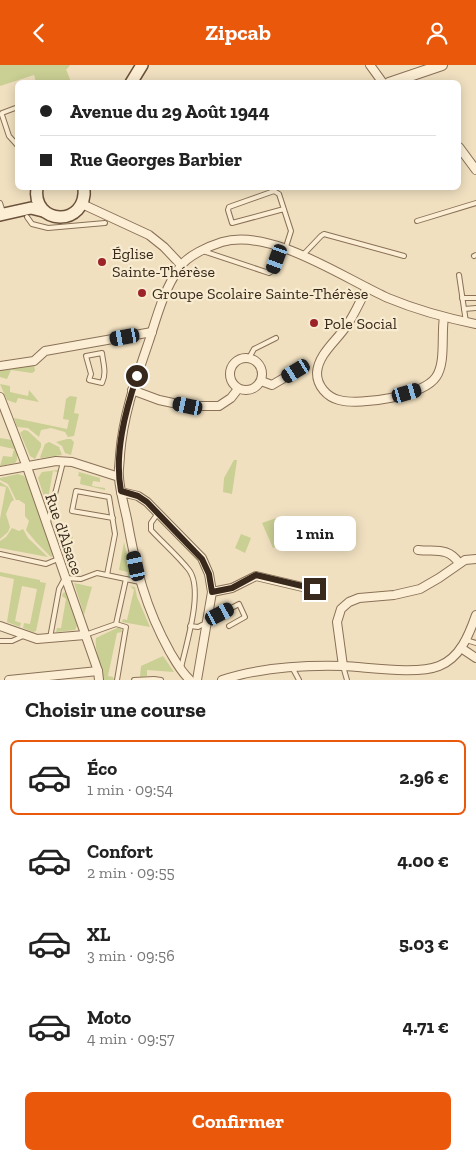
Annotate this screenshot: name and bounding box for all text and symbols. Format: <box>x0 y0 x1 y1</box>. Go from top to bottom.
icon: back <box>25 19 53 47</box>
text: Zipcab <box>205 19 271 46</box>
icon: person <box>423 19 451 47</box>
text: Avenue du 29 Août 1944 <box>70 100 269 123</box>
text: Rue Georges Barbier <box>70 148 242 171</box>
car <box>264 242 289 276</box>
place label: Église Sainte-Thérèse <box>112 244 215 281</box>
marker: Église Sainte-Thérèse <box>96 256 108 268</box>
place label: Groupe Scolaire Sainte-Thérèse <box>152 284 368 303</box>
marker: Groupe Scolaire Sainte-Thérèse <box>136 287 148 299</box>
place label: Pole Social <box>324 314 397 333</box>
marker: Pole Social <box>308 317 320 329</box>
car <box>108 327 141 347</box>
car <box>279 357 312 385</box>
route start <box>126 365 148 387</box>
car <box>390 382 423 404</box>
car <box>171 396 204 416</box>
street label: Rue d'Alsace <box>41 491 87 577</box>
callout: 1 min <box>274 517 356 551</box>
text: 1 min <box>296 524 334 543</box>
car <box>125 550 146 582</box>
route end <box>304 578 326 600</box>
car <box>203 600 236 628</box>
text: Choisir une course <box>25 696 206 723</box>
icon: car <box>27 755 72 800</box>
text: Éco <box>87 757 117 780</box>
text: 2.96 € <box>399 766 449 789</box>
text: 1 min · 09:54 <box>87 780 173 799</box>
icon: car <box>27 838 72 883</box>
text: Confort <box>87 840 153 863</box>
text: 4.00 € <box>397 849 449 872</box>
text: 2 min · 09:55 <box>87 863 175 882</box>
icon: car <box>27 921 72 966</box>
text: XL <box>87 923 110 946</box>
text: 5.03 € <box>399 932 449 955</box>
text: 3 min · 09:56 <box>87 946 175 965</box>
icon: car <box>27 1004 72 1049</box>
text: Moto <box>87 1006 131 1029</box>
text: 4.71 € <box>402 1015 449 1038</box>
text: 4 min · 09:57 <box>87 1029 175 1048</box>
button: Confirmer <box>25 1092 451 1150</box>

